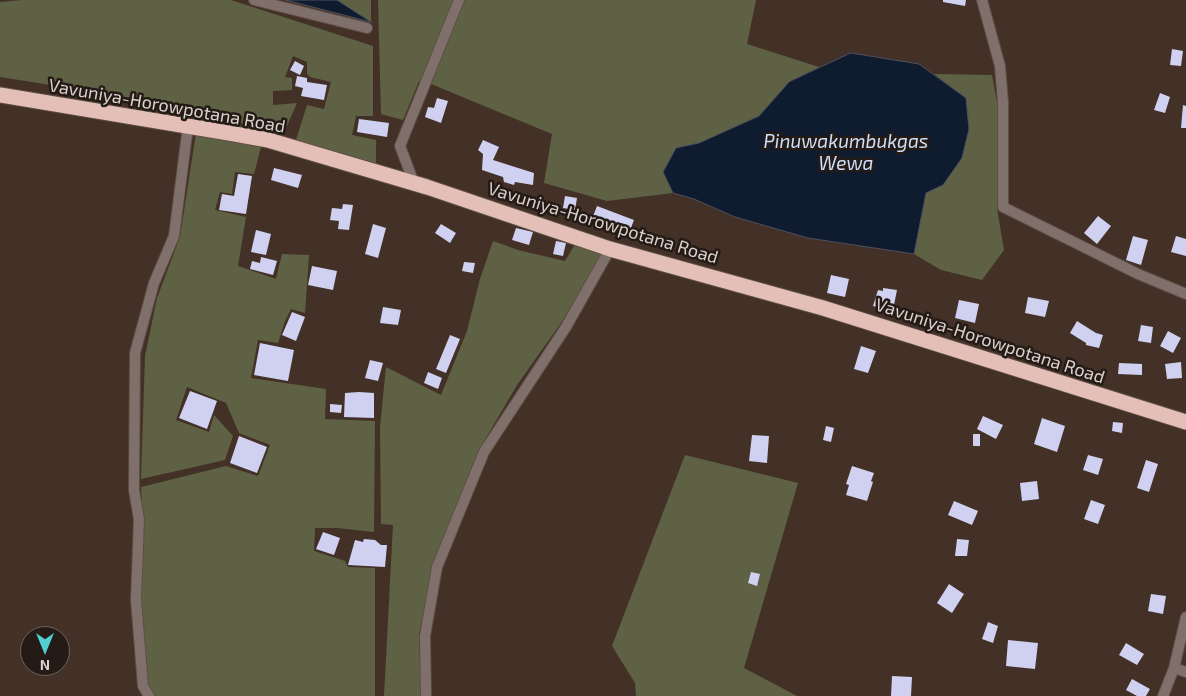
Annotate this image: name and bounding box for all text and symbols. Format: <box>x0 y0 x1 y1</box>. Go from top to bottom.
street label: Vavuniya-Horowpotana Road <box>47 75 287 137</box>
water label: Pinuwakumbukgas Wewa <box>764 131 928 175</box>
street label: Vavuniya-Horowpotana Road <box>485 178 721 268</box>
street label: Vavuniya-Horowpotana Road <box>873 294 1107 388</box>
north arrow <box>20 626 70 676</box>
text: N <box>40 657 50 674</box>

